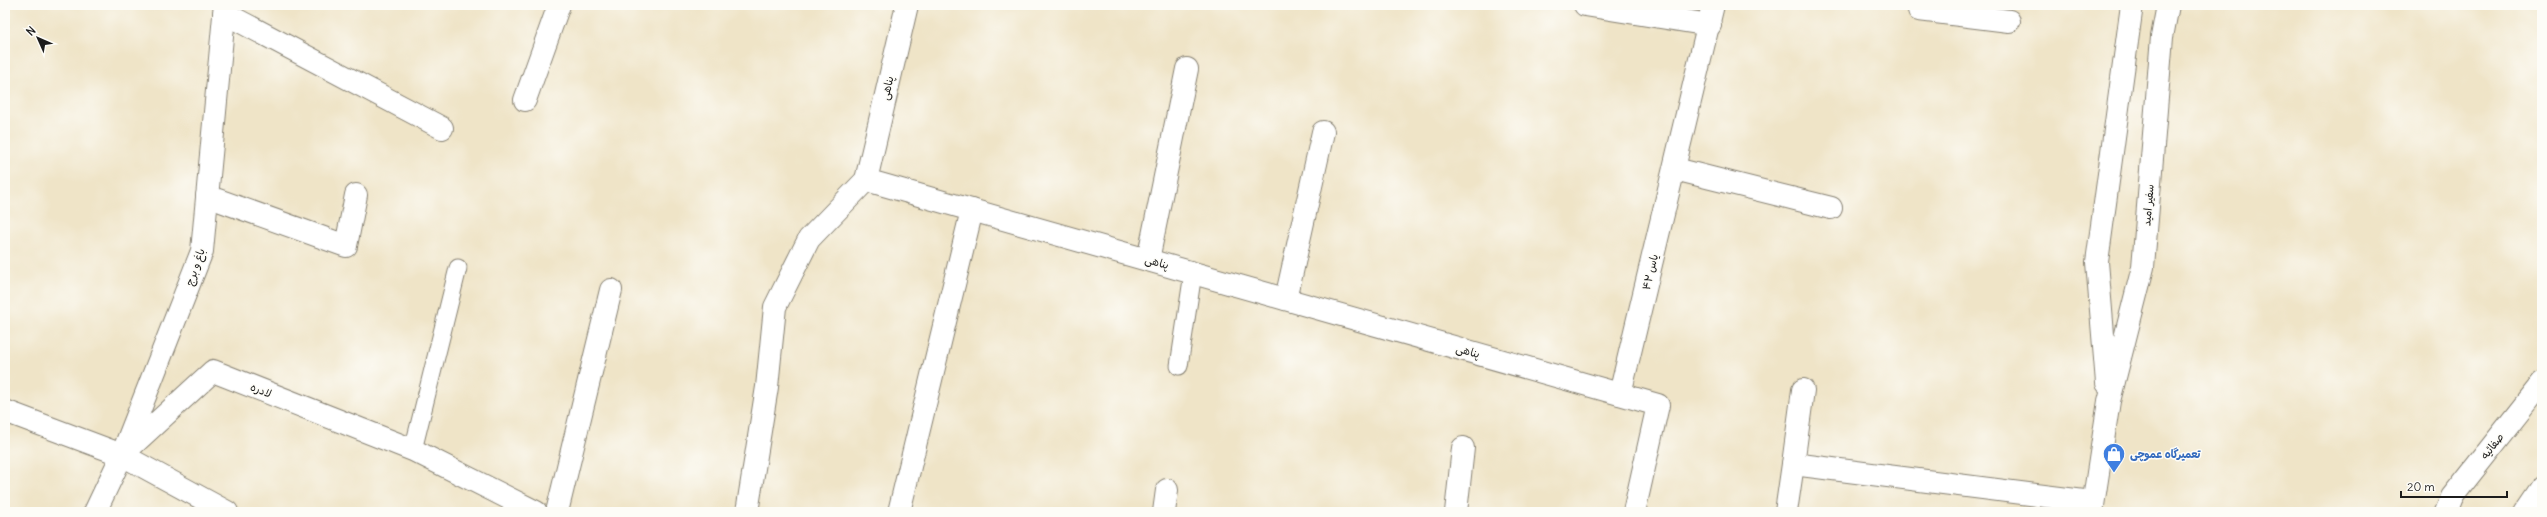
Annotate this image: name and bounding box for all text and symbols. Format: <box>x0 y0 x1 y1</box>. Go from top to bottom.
north arrow <box>18 18 58 58</box>
text: N <box>23 23 39 39</box>
street label: پناهی <box>877 75 898 102</box>
street label: سفیر امید <box>2139 184 2157 226</box>
street label: باغ و برج <box>182 246 210 288</box>
street label: پناهی <box>1143 252 1171 273</box>
street label: یاس ۴۲ <box>1639 252 1661 292</box>
street label: پناهی <box>1454 341 1482 362</box>
street label: لادره <box>248 379 274 401</box>
street label: صفائیه <box>2477 430 2507 462</box>
shop icon: تعمیرگاه عموچی <box>2101 441 2127 474</box>
place label: تعمیرگاه عموچی <box>2130 447 2201 462</box>
scale bar <box>2401 473 2507 499</box>
text: 20 m <box>2407 479 2435 494</box>

